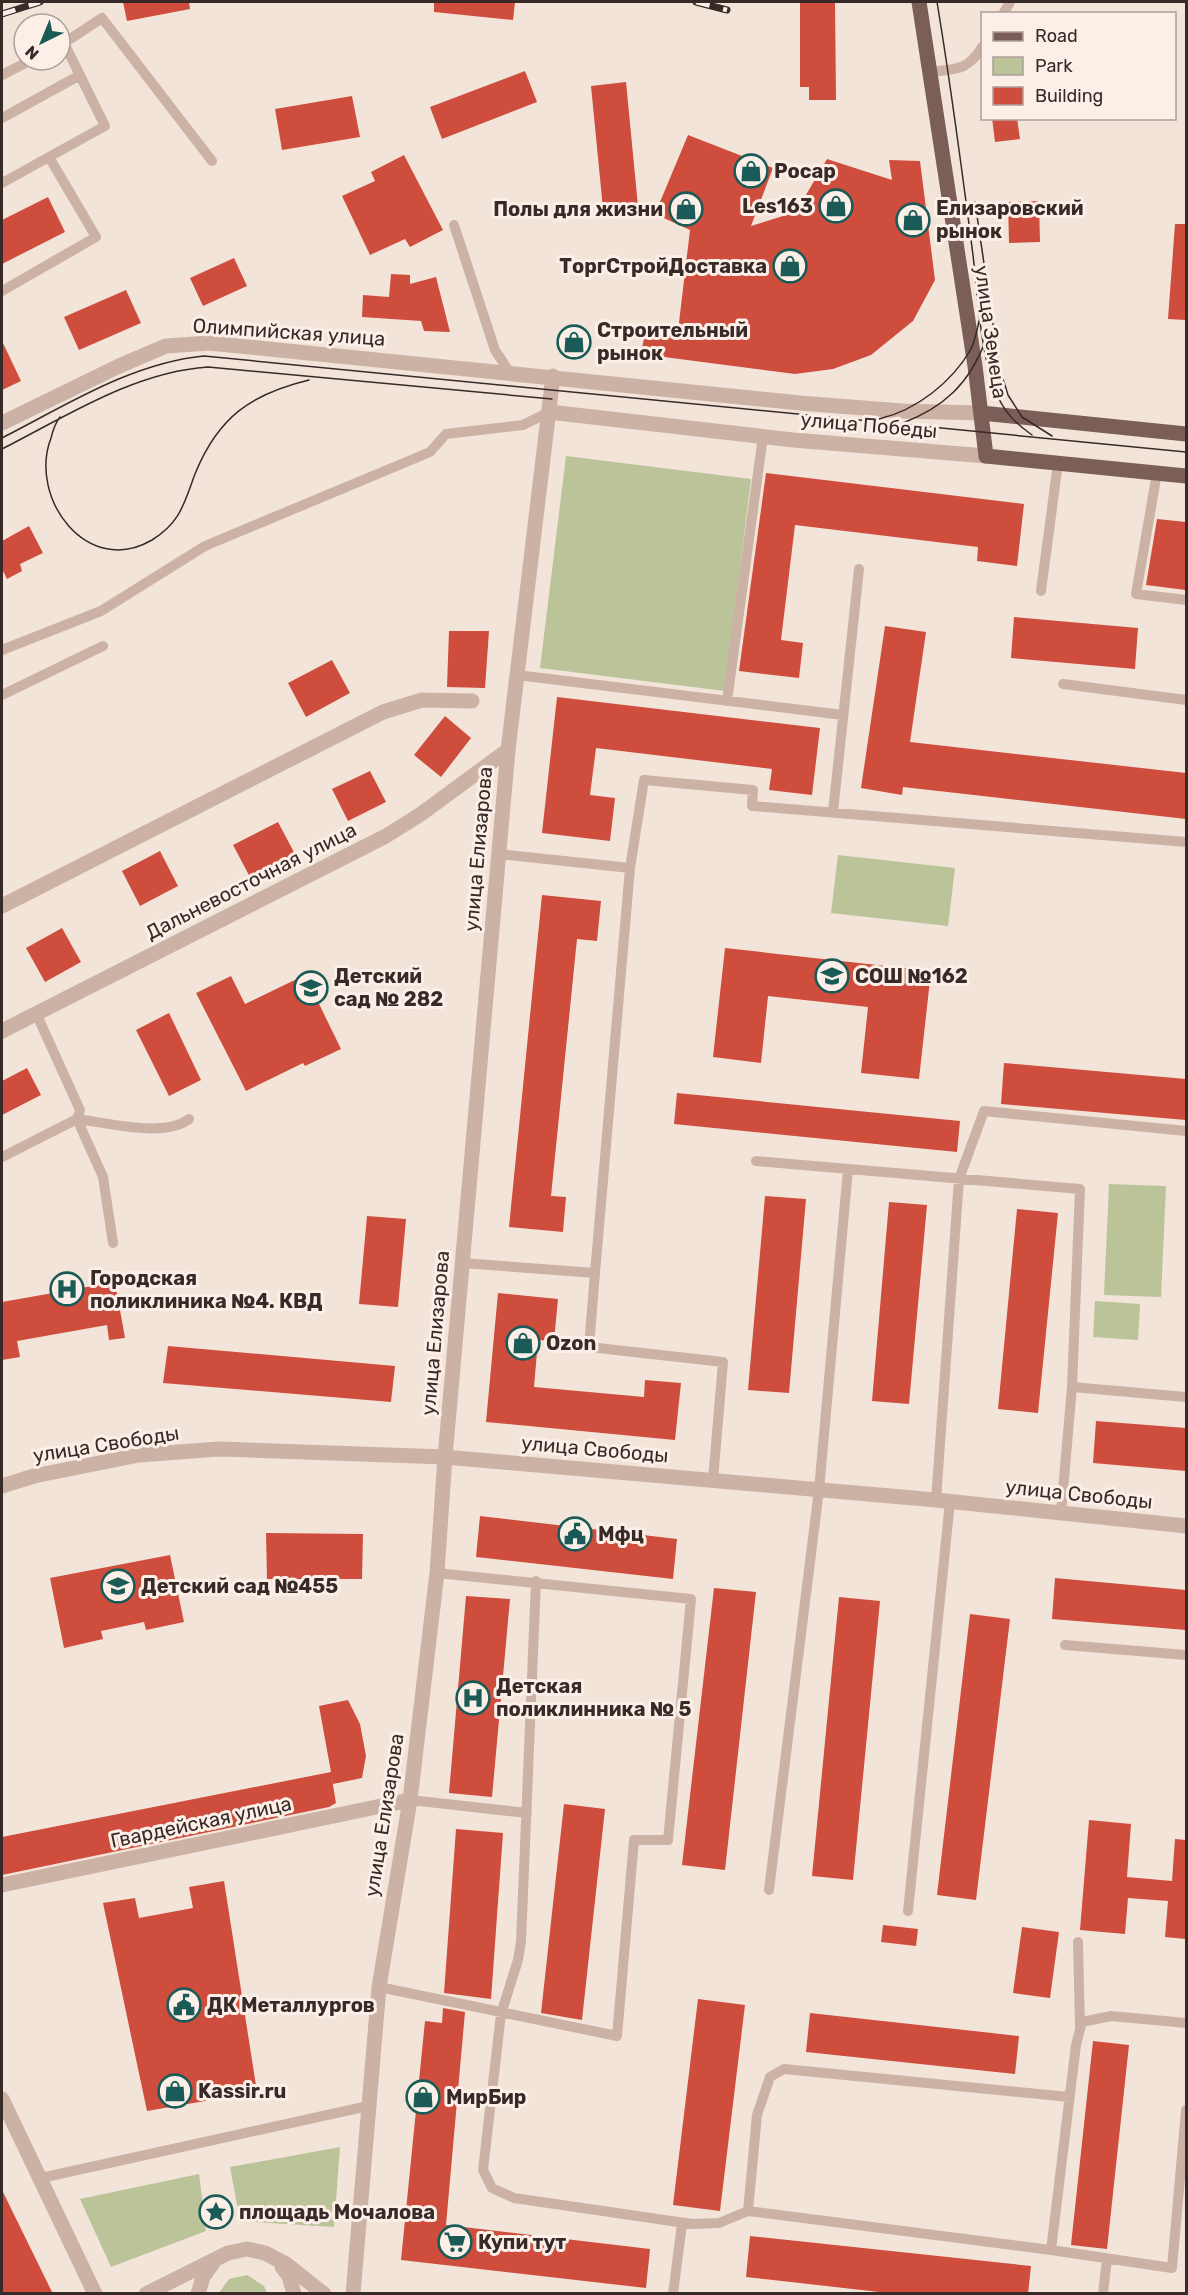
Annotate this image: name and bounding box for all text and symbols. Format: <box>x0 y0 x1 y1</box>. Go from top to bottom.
north arrow <box>12 12 72 72</box>
legend <box>981 12 1176 120</box>
text: Road <box>1035 25 1078 47</box>
text: N <box>21 42 43 63</box>
text: Park <box>1035 55 1073 77</box>
text: Building <box>1035 85 1103 107</box>
shop icon: Росар <box>733 153 769 189</box>
place label: Росар <box>774 159 836 183</box>
shop icon: Les163 <box>818 188 854 224</box>
shop icon: Полы для жизни <box>668 191 704 227</box>
place label: Les163 <box>742 194 813 218</box>
place label: Елизаровский рынок <box>936 196 1083 243</box>
place label: Полы для жизни <box>493 197 663 221</box>
shop icon: Елизаровский рынок <box>895 202 931 238</box>
shop icon: ТоргСтройДоставка <box>772 248 808 284</box>
place label: ТоргСтройДоставка <box>559 254 767 278</box>
street label: улица Земеца <box>970 264 1012 400</box>
street label: Олимпийская улица <box>192 313 386 351</box>
place label: Строительный рынок <box>597 318 748 365</box>
shop icon: Строительный рынок <box>556 324 592 360</box>
street label: улица Победы <box>800 407 938 443</box>
street label: улица Елизарова <box>459 766 497 932</box>
street label: Дальневосточная улица <box>142 817 360 945</box>
school or university icon: СОШ №162 <box>814 958 850 994</box>
place label: Детский сад № 282 <box>334 964 443 1011</box>
place label: СОШ №162 <box>855 964 968 988</box>
school or university icon: Детский сад № 282 <box>293 970 329 1006</box>
street label: улица Елизарова <box>416 1250 454 1416</box>
place label: Городская поликлиника №4. КВД <box>90 1266 323 1313</box>
hospital icon: Городская поликлиника №4. КВД <box>49 1271 85 1307</box>
shop icon: Ozon <box>505 1325 541 1361</box>
place label: Ozon <box>546 1331 596 1355</box>
street label: улица Свободы <box>31 1421 181 1467</box>
street label: улица Свободы <box>520 1431 670 1467</box>
street label: улица Свободы <box>1004 1474 1154 1514</box>
public building icon: Мфц <box>557 1516 593 1552</box>
place label: Мфц <box>598 1522 644 1546</box>
school or university icon: Детский сад №455 <box>100 1568 136 1604</box>
place label: Детский сад №455 <box>141 1574 338 1598</box>
place label: Детская поликлинника № 5 <box>496 1674 691 1721</box>
hospital icon: Детская поликлинника № 5 <box>455 1680 491 1716</box>
street label: улица Елизарова <box>359 1732 409 1898</box>
street label: Гвардейская улица <box>108 1791 294 1853</box>
public building icon: ДК Металлургов <box>166 1987 202 2023</box>
place label: ДК Металлургов <box>207 1993 375 2017</box>
shop icon: Kassir.ru <box>157 2073 193 2109</box>
place label: Kassir.ru <box>198 2079 286 2103</box>
shop icon: МирБир <box>405 2079 441 2115</box>
place label: МирБир <box>446 2085 526 2109</box>
place icon: площадь Мочалова <box>198 2194 234 2230</box>
place label: площадь Мочалова <box>239 2200 435 2224</box>
supermarket icon: Купи тут <box>437 2224 473 2260</box>
place label: Купи тут <box>478 2230 566 2254</box>

